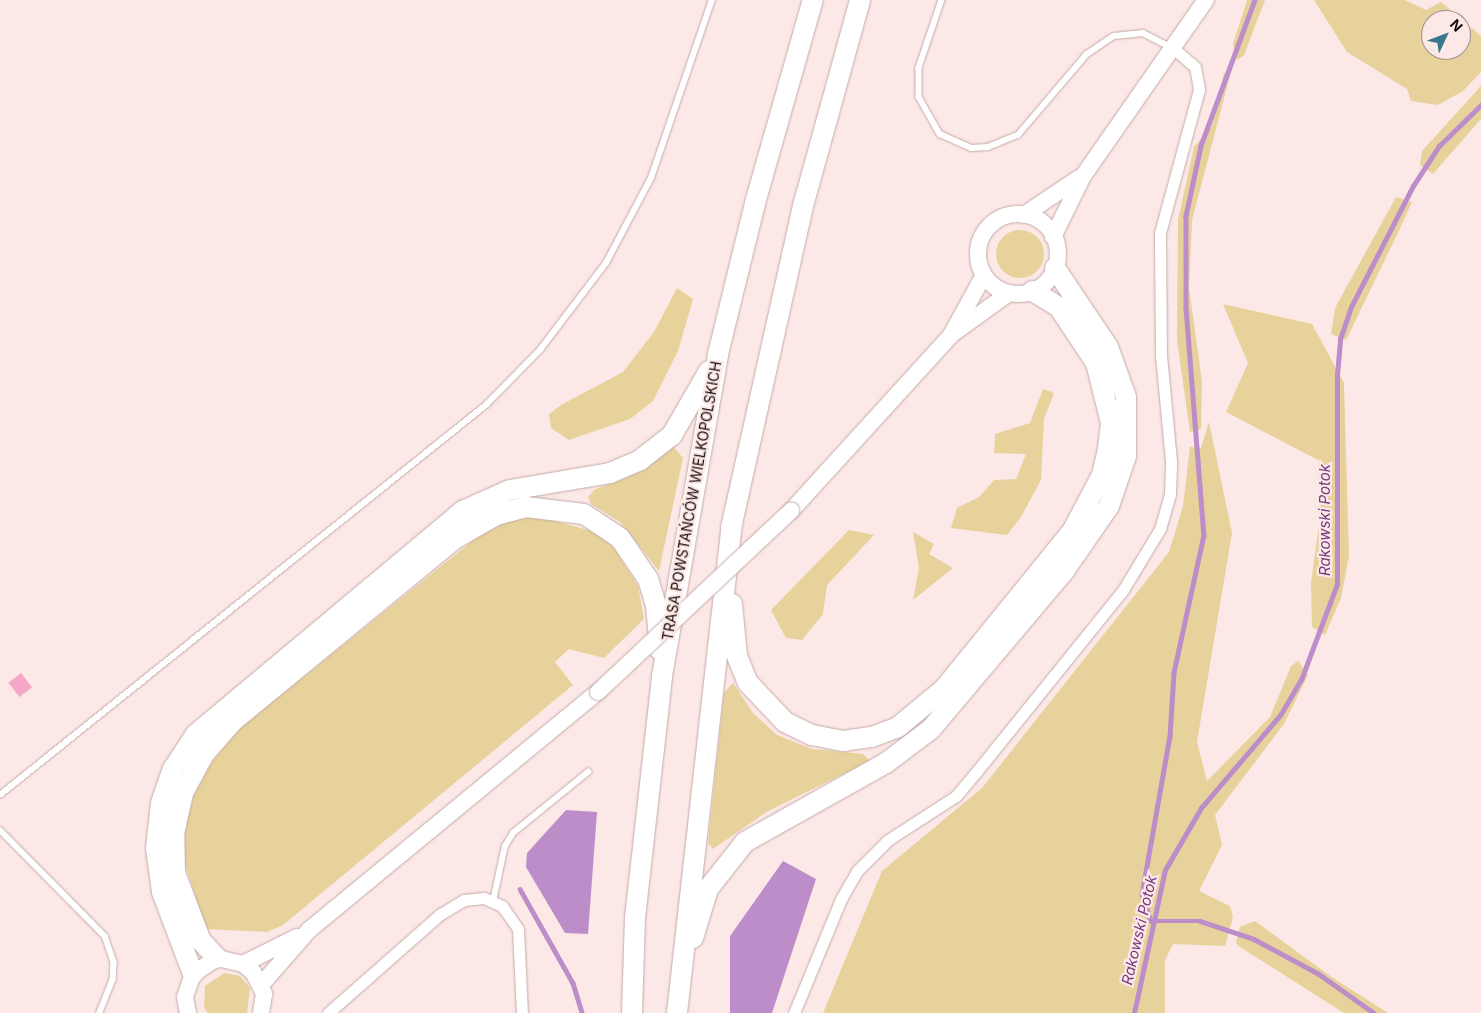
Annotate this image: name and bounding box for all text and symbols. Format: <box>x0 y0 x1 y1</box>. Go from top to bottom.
north arrow <box>1421 10 1471 60</box>
text: N <box>1447 15 1466 35</box>
street label: TRASA POWSTAŃCÓW WIELKOPOLSKICH <box>659 360 725 642</box>
water label: Rakowski Potok <box>1316 464 1334 576</box>
water label: Rakowski Potok <box>1118 873 1160 987</box>

